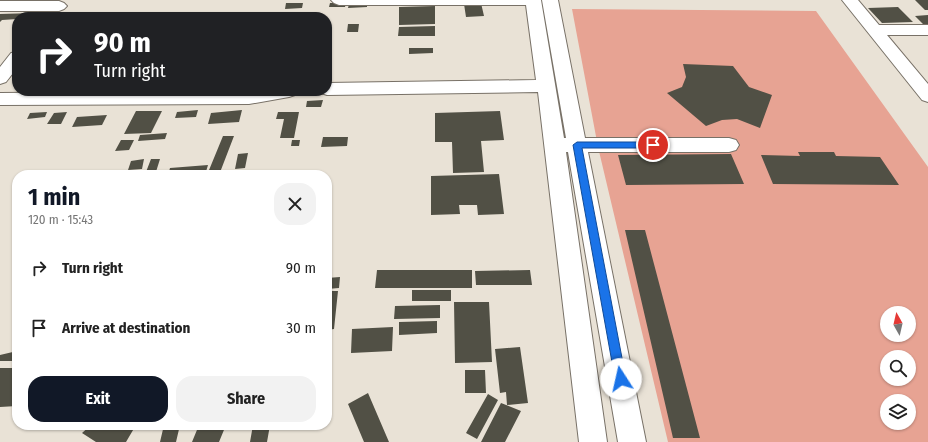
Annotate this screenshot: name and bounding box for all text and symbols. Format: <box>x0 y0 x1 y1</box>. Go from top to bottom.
text: 90 m <box>94 26 151 59</box>
icon: right <box>28 28 80 80</box>
text: Turn right <box>94 60 166 82</box>
pin <box>636 128 670 162</box>
icon: arrive <box>642 134 664 156</box>
text: 1 min <box>28 183 80 211</box>
button: close <box>274 183 316 225</box>
text: 120 m · 15:43 <box>28 212 93 227</box>
icon: right <box>28 257 50 279</box>
text: Turn right <box>62 259 123 277</box>
text: 90 m <box>286 259 316 277</box>
north arrow <box>880 306 916 342</box>
map controls <box>880 306 916 430</box>
icon: arrive <box>28 317 50 339</box>
text: Arrive at destination <box>62 319 190 337</box>
text: 30 m <box>286 319 316 337</box>
button: search <box>880 350 916 386</box>
position arrow <box>600 358 642 400</box>
button: Exit <box>28 376 168 422</box>
button: Share <box>176 376 316 422</box>
button: layers <box>880 394 916 430</box>

